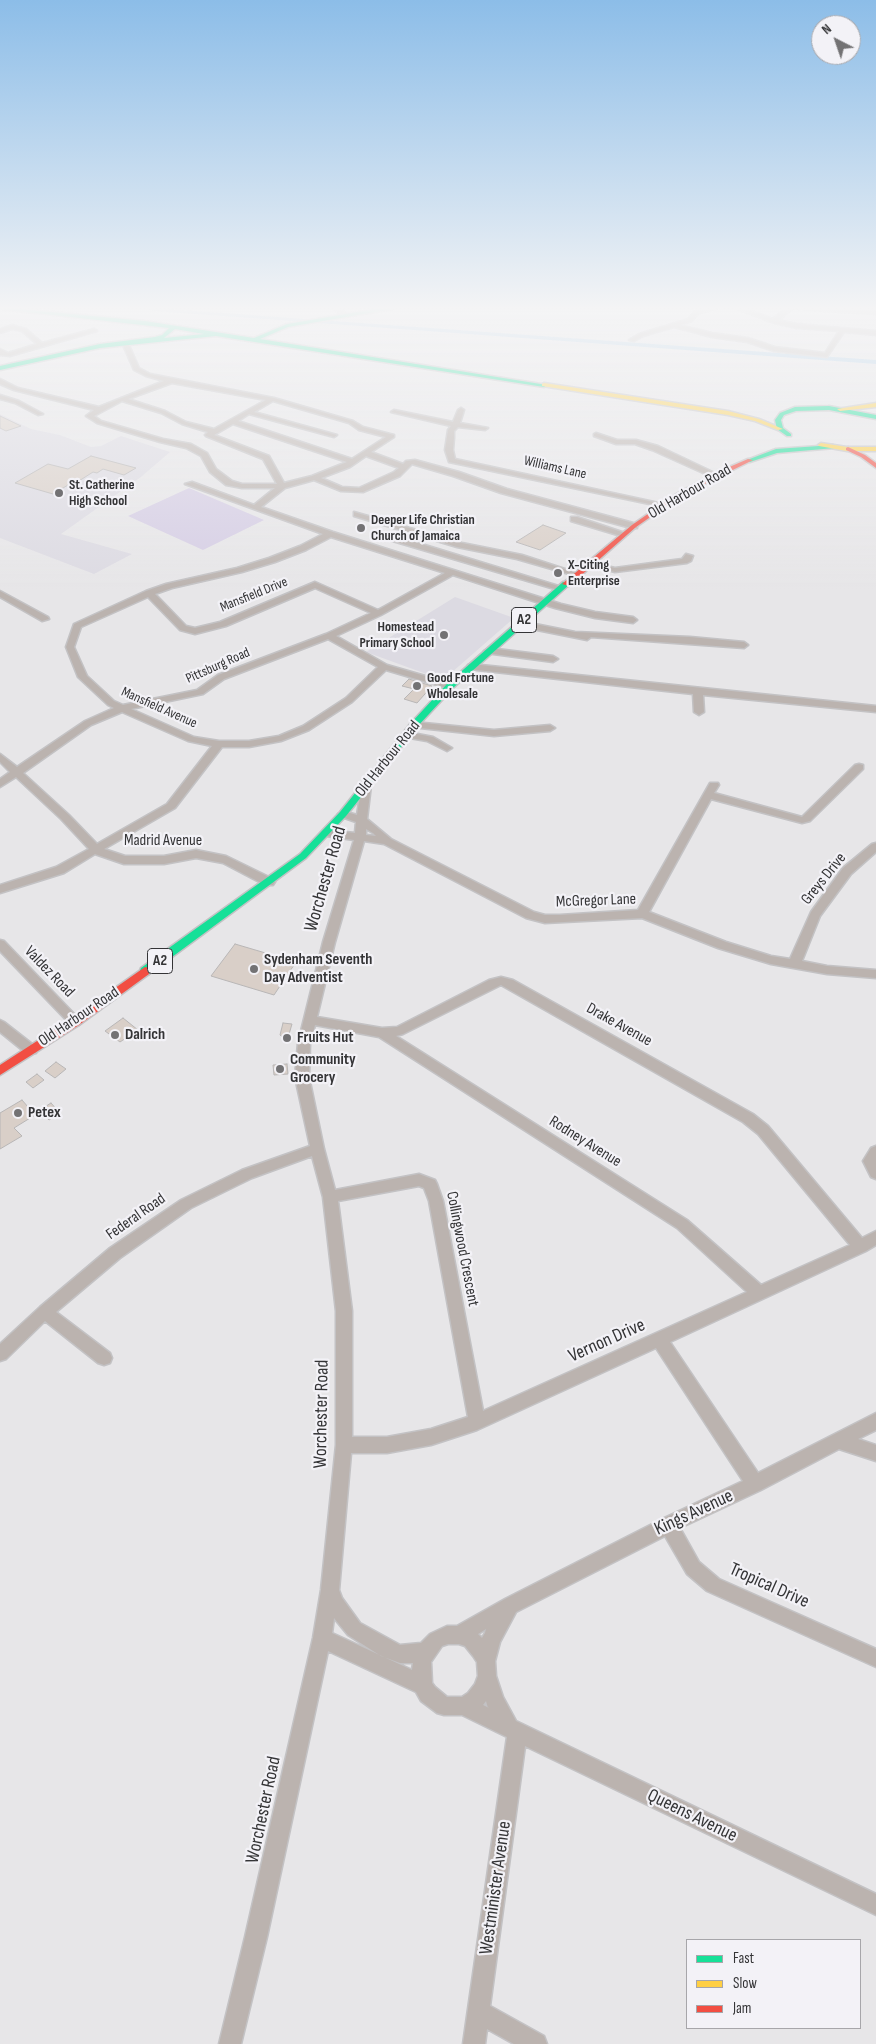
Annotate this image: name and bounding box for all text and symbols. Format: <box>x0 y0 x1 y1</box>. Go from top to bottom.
north arrow <box>811 15 861 65</box>
text: N <box>818 20 835 38</box>
street label: Williams Lane <box>522 453 588 483</box>
street label: Old Harbour Road <box>645 461 735 523</box>
place label: St. Catherine High School <box>69 477 134 510</box>
marker: St. Catherine High School <box>53 487 65 499</box>
place label: Deeper Life Christian Church of Jamaica <box>371 512 475 544</box>
marker: Deeper Life Christian Church of Jamaica <box>355 522 367 534</box>
place label: X-Citing Enterprise <box>568 557 620 590</box>
marker: X-Citing Enterprise <box>552 567 564 579</box>
street label: Mansfield Drive <box>218 574 290 616</box>
road number: A2 <box>512 608 536 632</box>
place label: Homestead Primary School <box>360 619 434 652</box>
marker: Homestead Primary School <box>438 629 450 641</box>
street label: Pittsburg Road <box>183 644 253 688</box>
place label: Good Fortune Wholesale <box>427 670 494 702</box>
marker: Good Fortune Wholesale <box>411 680 423 692</box>
street label: Mansfield Avenue <box>118 684 200 732</box>
street label: Old Harbour Road <box>351 717 425 801</box>
street label: Worchester Road <box>300 824 352 934</box>
street label: Madrid Avenue <box>124 831 202 851</box>
street label: Greys Drive <box>797 849 851 909</box>
street label: McGregor Lane <box>556 890 636 912</box>
street label: Valdez Road <box>20 942 78 1002</box>
road number: A2 <box>148 948 172 974</box>
place label: Sydenham Seventh Day Adventist <box>264 950 372 988</box>
marker: Sydenham Seventh Day Adventist <box>248 963 260 975</box>
street label: Old Harbour Road <box>35 983 123 1051</box>
street label: Drake Avenue <box>583 999 655 1051</box>
place label: Dalrich <box>125 1025 165 1045</box>
place label: Fruits Hut <box>297 1028 353 1048</box>
marker: Dalrich <box>109 1029 121 1041</box>
marker: Fruits Hut <box>281 1032 293 1044</box>
place label: Community Grocery <box>290 1050 356 1088</box>
marker: Community Grocery <box>274 1063 286 1075</box>
place label: Petex <box>28 1103 61 1123</box>
marker: Petex <box>12 1107 24 1119</box>
street label: Rodney Avenue <box>545 1112 625 1172</box>
street label: Federal Road <box>103 1190 169 1244</box>
street label: Collingwood Crescent <box>441 1190 483 1308</box>
street label: Vernon Drive <box>565 1314 649 1368</box>
street label: Worchester Road <box>310 1359 334 1469</box>
street label: Kings Avenue <box>651 1485 737 1541</box>
street label: Tropical Drive <box>725 1558 813 1614</box>
street label: Worchester Road <box>242 1754 286 1866</box>
street label: Queens Avenue <box>643 1784 741 1848</box>
street label: Westminister Avenue <box>475 1820 517 1956</box>
legend <box>686 1939 861 2029</box>
text: Fast <box>733 1949 754 1968</box>
text: Slow <box>733 1974 757 1993</box>
text: Jam <box>733 1999 751 2018</box>

